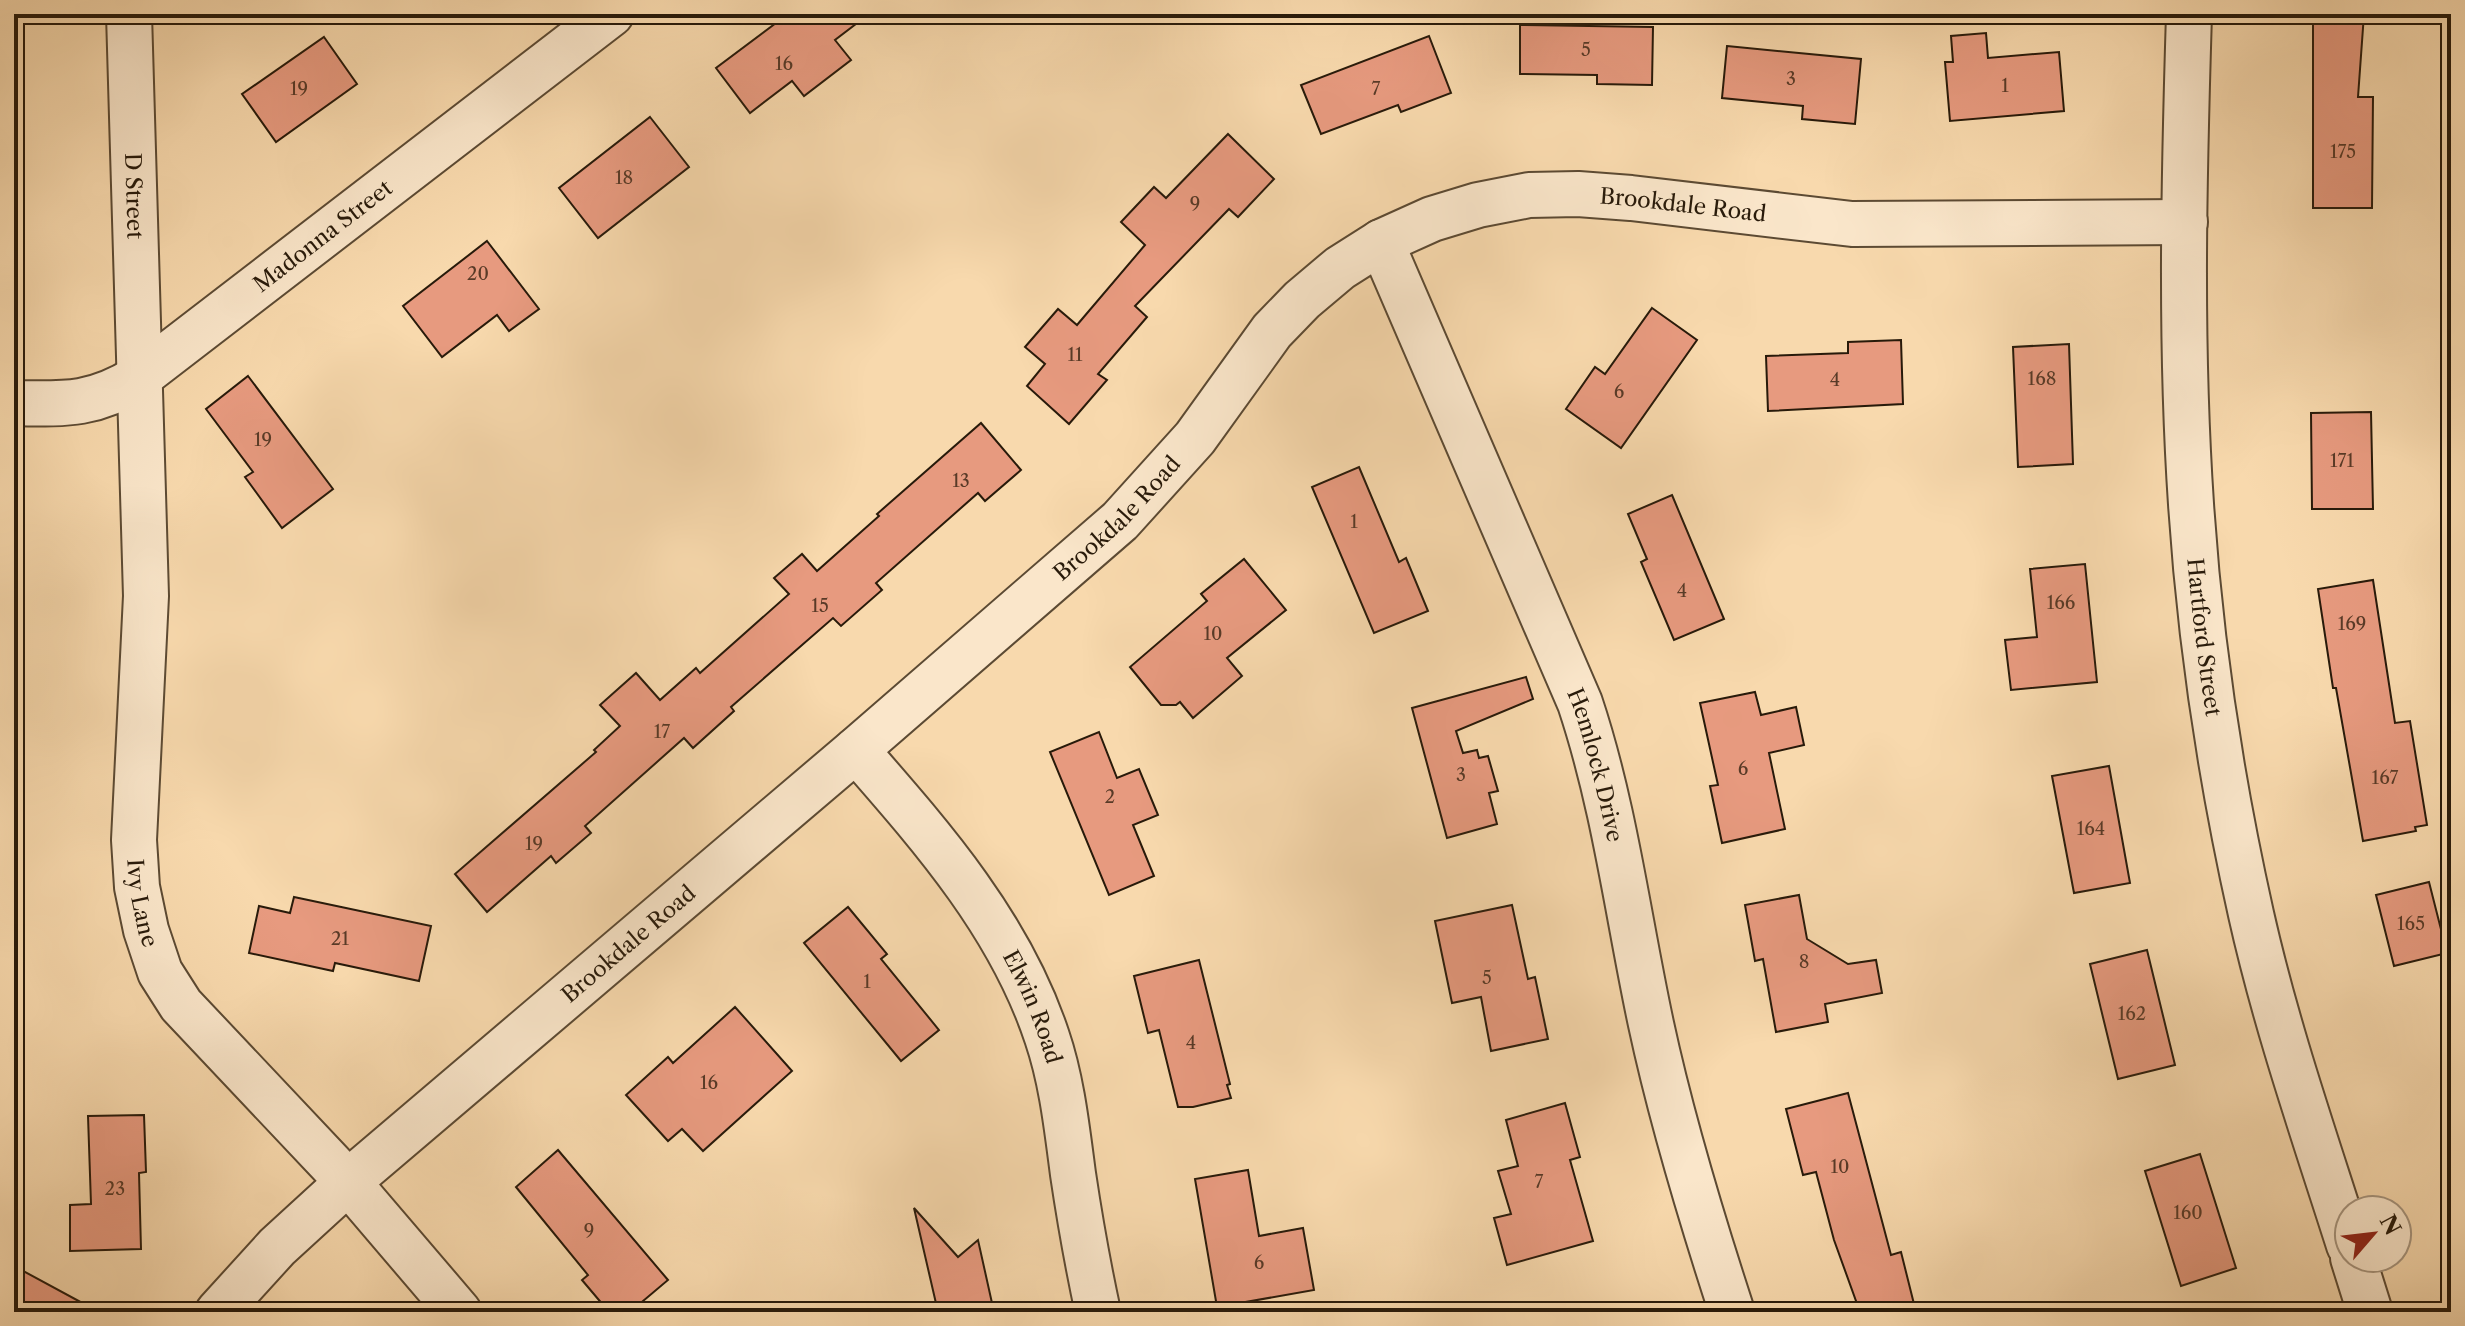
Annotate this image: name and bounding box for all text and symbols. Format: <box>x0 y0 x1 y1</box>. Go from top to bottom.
house number: 5 <box>1581 39 1591 61</box>
house number: 16 <box>775 53 793 75</box>
house number: 3 <box>1786 68 1796 90</box>
house number: 1 <box>2001 75 2009 97</box>
house number: 19 <box>290 78 308 100</box>
house number: 7 <box>1372 78 1381 100</box>
house number: 175 <box>2330 141 2356 163</box>
street label: D Street <box>119 153 149 240</box>
house number: 18 <box>615 167 633 189</box>
street label: Madonna Street <box>248 174 398 298</box>
street label: Brookdale Road <box>1599 183 1768 228</box>
house number: 9 <box>1190 193 1200 215</box>
house number: 20 <box>467 263 489 285</box>
house number: 11 <box>1067 344 1083 366</box>
house number: 168 <box>2028 368 2056 390</box>
house number: 4 <box>1830 369 1840 391</box>
house number: 6 <box>1614 381 1624 403</box>
house number: 19 <box>254 429 272 451</box>
street label: Brookdale Road <box>1048 450 1186 587</box>
house number: 171 <box>2330 450 2354 472</box>
house number: 13 <box>952 470 970 492</box>
house number: 1 <box>1350 511 1358 533</box>
street label: Hartford Street <box>2181 557 2227 718</box>
house number: 4 <box>1677 580 1687 602</box>
house number: 166 <box>2047 592 2075 614</box>
house number: 15 <box>811 595 829 617</box>
house number: 169 <box>2338 613 2366 635</box>
house number: 10 <box>1204 623 1222 645</box>
street label: Hemlock Drive <box>1561 684 1628 844</box>
house number: 17 <box>654 721 670 743</box>
house number: 6 <box>1738 758 1748 780</box>
house number: 3 <box>1456 764 1466 786</box>
house number: 167 <box>2372 767 2399 789</box>
house number: 2 <box>1105 786 1115 808</box>
house number: 164 <box>2077 818 2105 840</box>
house number: 19 <box>525 833 543 855</box>
street label: Ivy Lane <box>121 858 164 951</box>
street label: Brookdale Road <box>556 880 701 1009</box>
house number: 165 <box>2397 913 2425 935</box>
house number: 21 <box>331 928 349 950</box>
street label: Elwin Road <box>997 945 1067 1067</box>
house number: 8 <box>1799 951 1809 973</box>
house number: 5 <box>1482 967 1492 989</box>
house number: 1 <box>863 971 871 993</box>
house number: 162 <box>2118 1003 2146 1025</box>
house number: 4 <box>1186 1032 1196 1054</box>
house number: 16 <box>700 1072 718 1094</box>
house number: 10 <box>1831 1156 1849 1178</box>
house number: 7 <box>1535 1171 1544 1193</box>
house number: 23 <box>105 1178 125 1200</box>
north arrow <box>2333 1194 2413 1274</box>
house number: 160 <box>2173 1202 2203 1224</box>
text: N <box>2374 1210 2407 1240</box>
house number: 9 <box>584 1220 594 1242</box>
house number: 6 <box>1254 1252 1264 1274</box>

